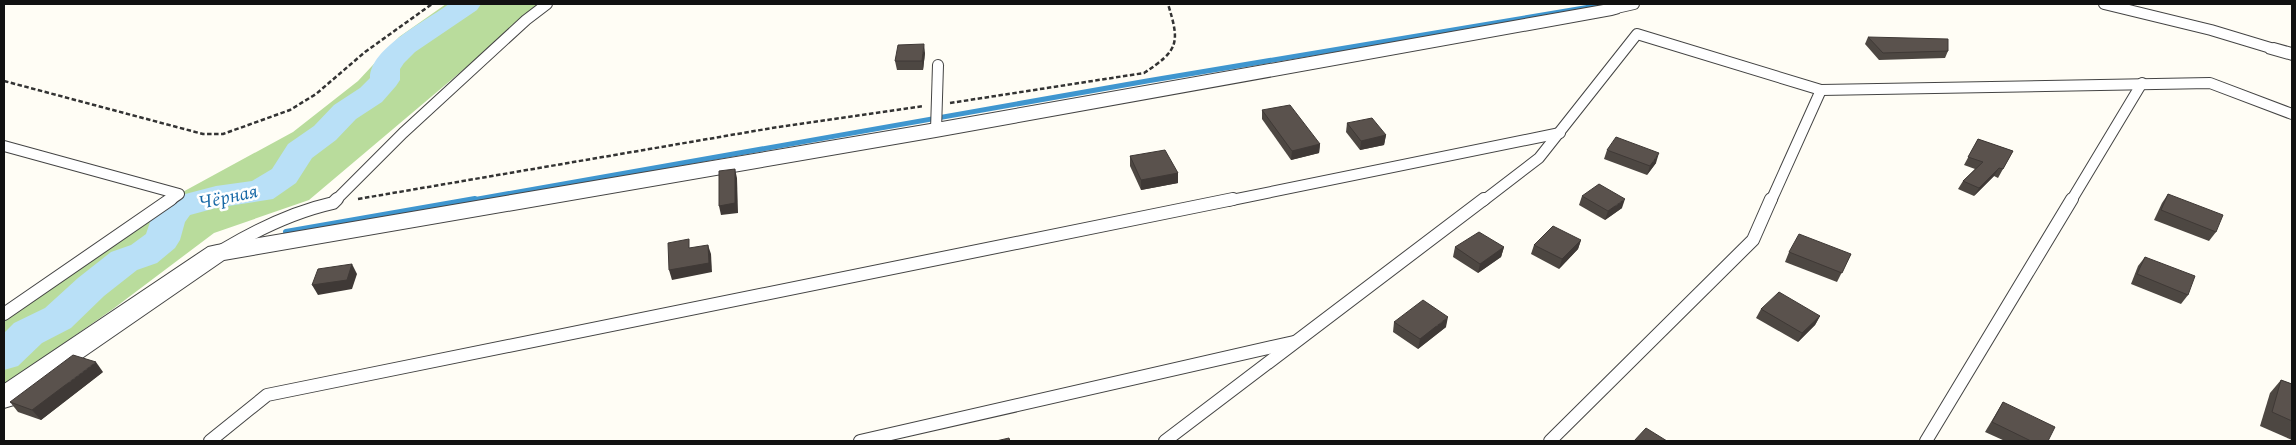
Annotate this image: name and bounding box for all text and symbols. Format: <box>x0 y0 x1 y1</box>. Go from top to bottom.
water label: Чёрная <box>196 177 260 218</box>

